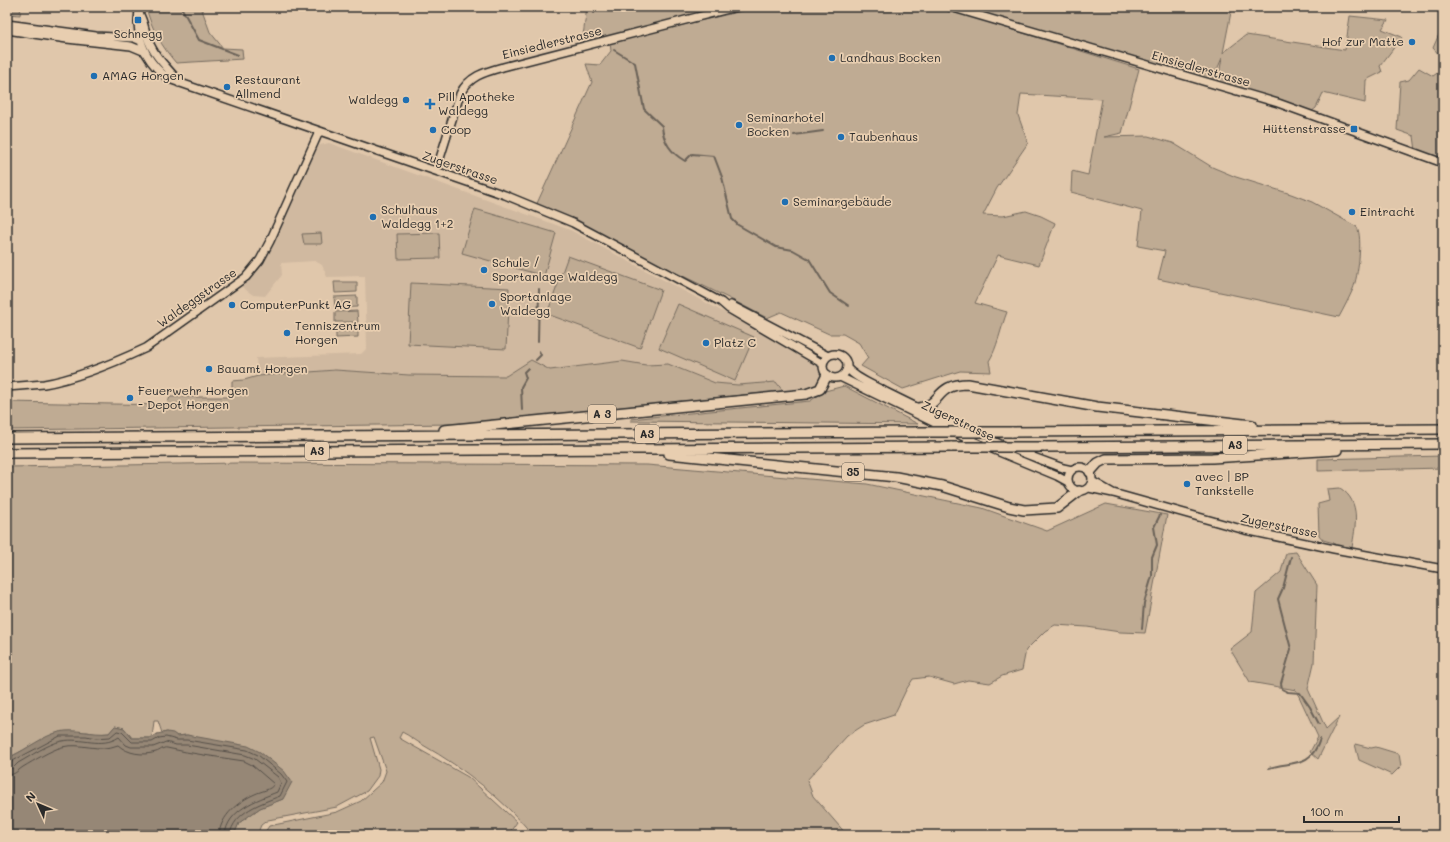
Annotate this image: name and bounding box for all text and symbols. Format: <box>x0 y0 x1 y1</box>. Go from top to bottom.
marker: Schnegg <box>133 15 143 25</box>
street label: Einsiedlerstrasse <box>500 22 603 62</box>
place label: Schnegg <box>114 25 162 41</box>
place label: Hof zur Matte <box>1322 33 1404 49</box>
marker: Hof zur Matte <box>1407 37 1417 47</box>
street label: Einsiedlerstrasse <box>1150 46 1252 90</box>
place label: Landhaus Bocken <box>840 49 941 65</box>
marker: Landhaus Bocken <box>827 53 837 63</box>
place label: AMAG Horgen <box>102 67 184 83</box>
marker: AMAG Horgen <box>89 71 99 81</box>
place label: Restaurant Allmend <box>235 71 301 101</box>
marker: Restaurant Allmend <box>222 82 232 92</box>
place label: Pill Apotheke Waldegg <box>438 88 515 118</box>
place label: Waldegg <box>348 91 398 107</box>
marker: Waldegg <box>401 95 411 105</box>
marker: Pill Apotheke Waldegg <box>425 99 435 109</box>
place label: Seminarhotel Bocken <box>747 109 824 139</box>
marker: Seminarhotel Bocken <box>734 120 744 130</box>
place label: Hüttenstrasse <box>1263 120 1346 136</box>
place label: Coop <box>441 121 471 137</box>
marker: Hüttenstrasse <box>1349 124 1359 134</box>
marker: Coop <box>428 125 438 135</box>
place label: Taubenhaus <box>849 128 918 144</box>
marker: Taubenhaus <box>836 132 846 142</box>
street label: Zugerstrasse <box>420 147 500 187</box>
place label: Seminargebäude <box>793 193 892 209</box>
marker: Seminargebäude <box>780 197 790 207</box>
place label: Schulhaus Waldegg 1+2 <box>381 201 453 231</box>
place label: Eintracht <box>1360 203 1415 219</box>
marker: Eintracht <box>1347 207 1357 217</box>
marker: Schulhaus Waldegg 1+2 <box>368 212 378 222</box>
place label: Schule / Sportanlage Waldegg <box>492 254 617 284</box>
street label: Waldeggstrasse <box>153 264 239 331</box>
marker: Schule / Sportanlage Waldegg <box>479 265 489 275</box>
place label: Sportanlage Waldegg <box>500 288 572 318</box>
place label: ComputerPunkt AG <box>240 296 351 312</box>
marker: Sportanlage Waldegg <box>487 299 497 309</box>
marker: ComputerPunkt AG <box>227 300 237 310</box>
place label: Tenniszentrum Horgen <box>295 317 380 347</box>
marker: Tenniszentrum Horgen <box>282 328 292 338</box>
place label: Platz C <box>714 334 757 350</box>
marker: Platz C <box>701 338 711 348</box>
place label: Bauamt Horgen <box>217 360 307 376</box>
marker: Bauamt Horgen <box>204 364 214 374</box>
place label: Feuerwehr Horgen - Depot Horgen <box>138 382 248 412</box>
marker: Feuerwehr Horgen - Depot Horgen <box>125 393 135 403</box>
street label: Zugerstrasse <box>919 396 997 444</box>
road number: A 3 <box>588 405 616 423</box>
road number: A3 <box>635 425 659 443</box>
road number: A3 <box>1223 436 1247 454</box>
road number: A3 <box>305 442 329 460</box>
road number: 35 <box>842 463 864 481</box>
place label: avec | BP Tankstelle <box>1195 468 1254 498</box>
marker: avec | BP Tankstelle <box>1182 479 1192 489</box>
street label: Zugerstrasse <box>1239 509 1319 541</box>
north arrow <box>18 784 58 824</box>
text: N <box>22 788 39 805</box>
scale bar <box>1304 798 1399 824</box>
text: 100 m <box>1310 803 1344 819</box>

